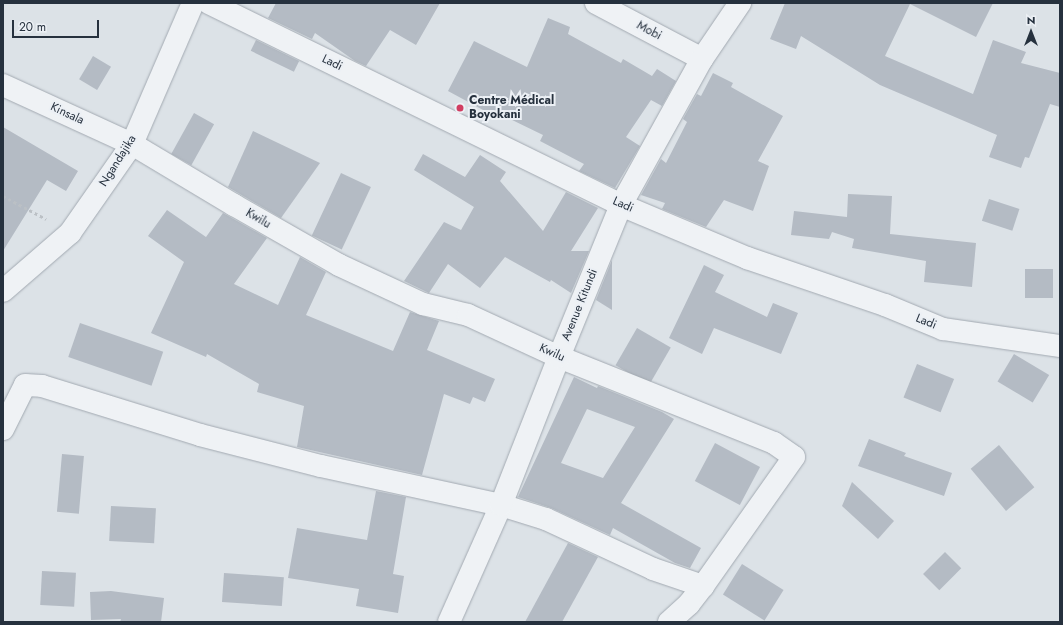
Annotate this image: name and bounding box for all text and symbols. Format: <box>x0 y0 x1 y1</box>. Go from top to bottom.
scale bar <box>14 12 101 38</box>
north arrow <box>1011 12 1051 52</box>
text: N <box>1027 12 1035 28</box>
text: 20 m <box>19 18 46 36</box>
street label: Mobi <box>634 18 664 44</box>
street label: Ladi <box>319 52 345 74</box>
place label: Centre Médical Boyokani <box>469 94 554 122</box>
street label: Kinsala <box>48 100 86 128</box>
marker: Centre Médical Boyokani <box>454 102 466 114</box>
street label: Ngandajika <box>97 133 139 189</box>
street label: Ladi <box>610 194 636 216</box>
street label: Kwilu <box>243 206 273 232</box>
street label: Avenue Kitundi <box>559 267 601 343</box>
street label: Ladi <box>914 311 938 333</box>
street label: Kwilu <box>537 341 567 365</box>

